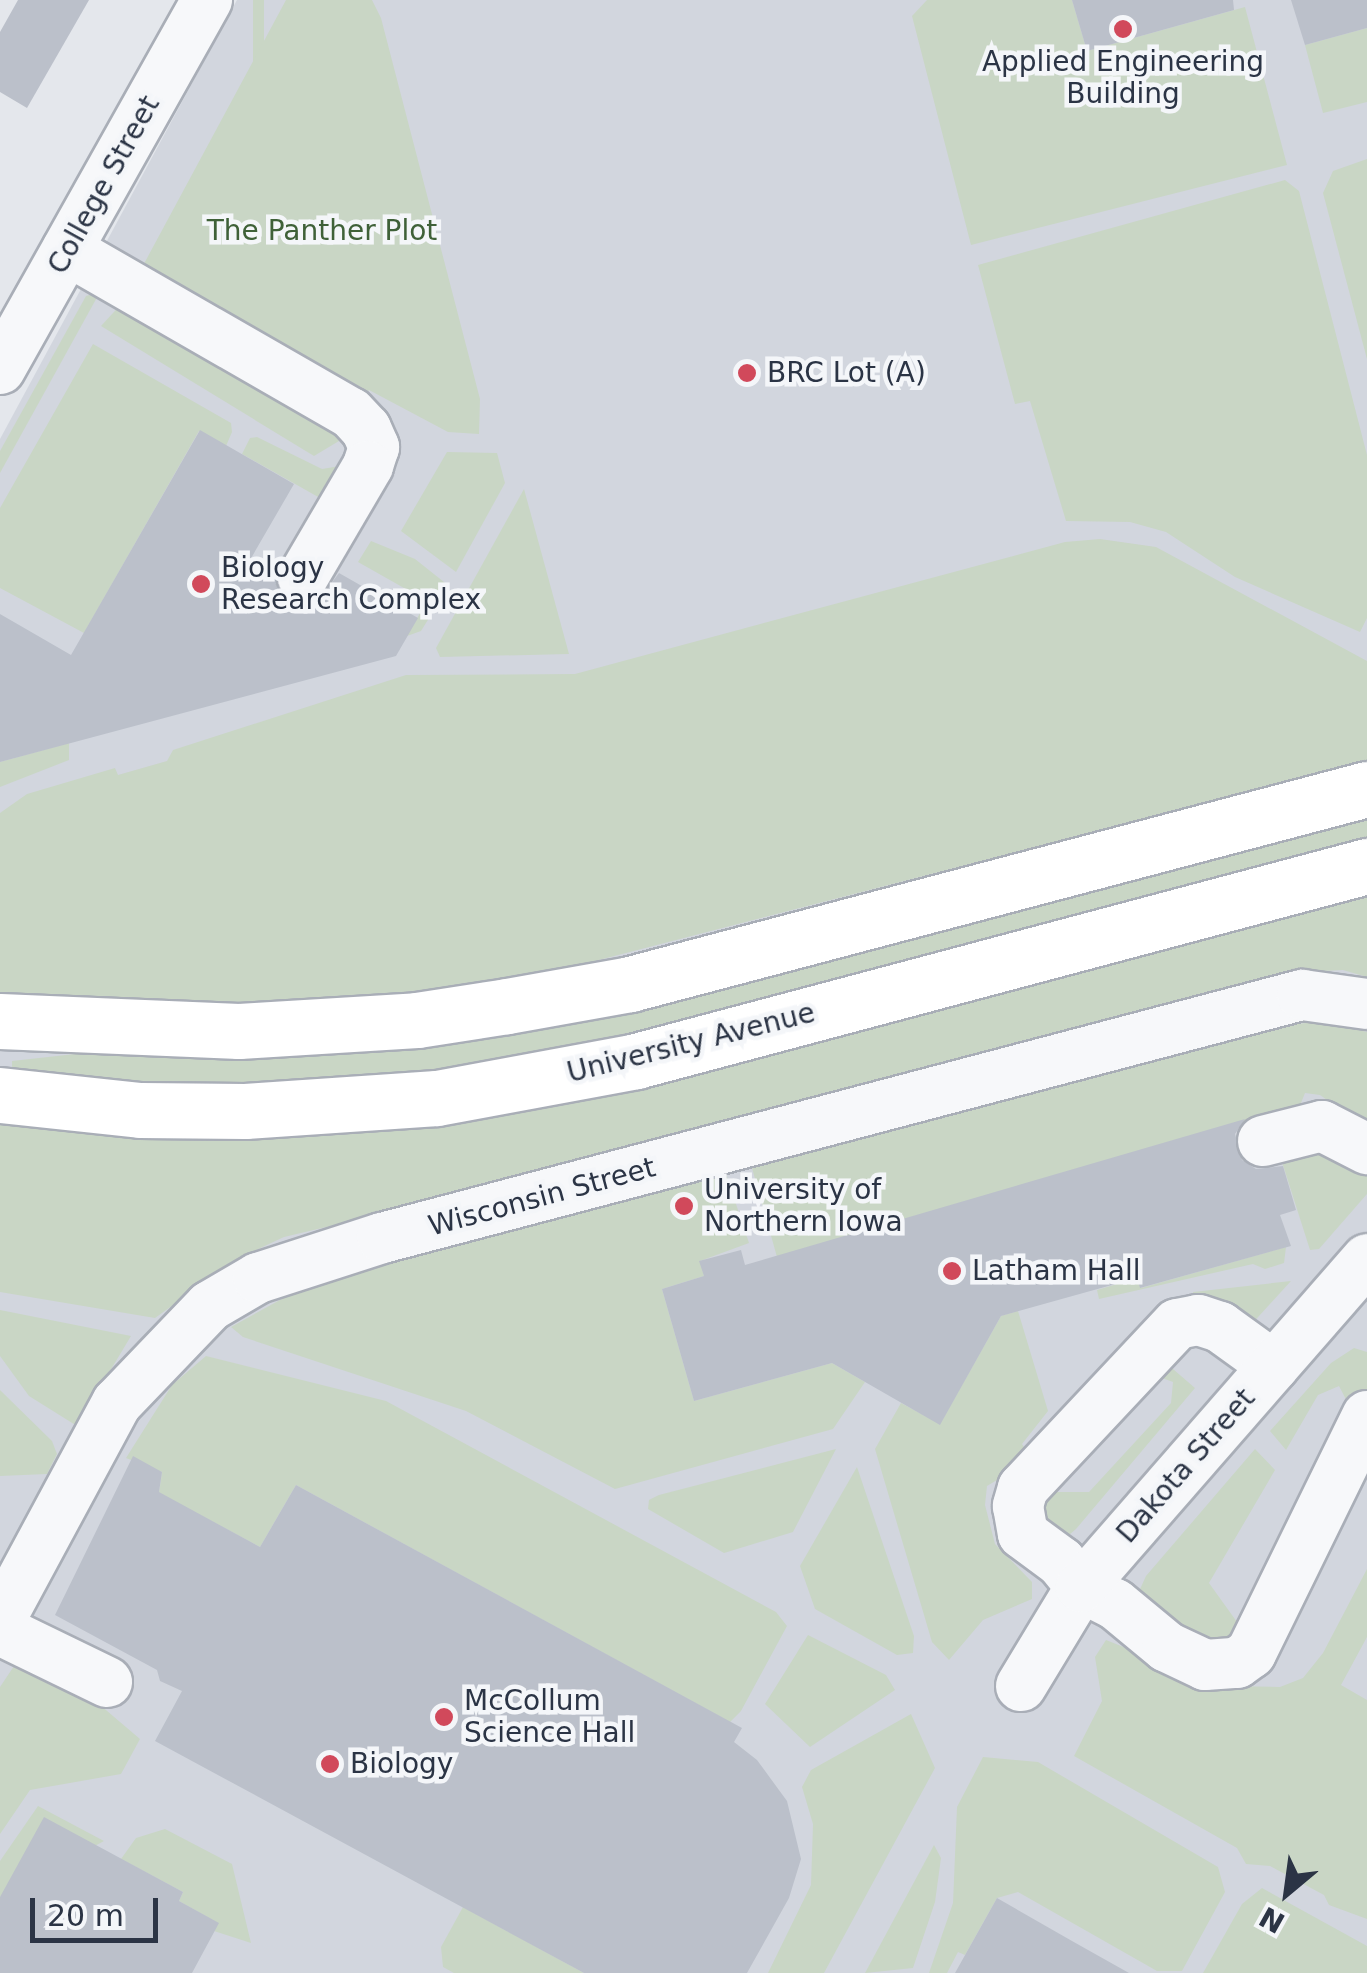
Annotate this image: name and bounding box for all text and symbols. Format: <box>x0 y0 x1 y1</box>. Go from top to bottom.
marker: Applied Engineering Building <box>1112 18 1134 40</box>
place label: Applied Engineering Building <box>982 45 1264 111</box>
street label: College Street <box>41 90 167 280</box>
park label: The Panther Plot <box>207 214 437 248</box>
place label: BRC Lot (A) <box>767 356 926 390</box>
marker: BRC Lot (A) <box>736 362 758 384</box>
place label: Biology Research Complex <box>221 551 481 617</box>
marker: Biology Research Complex <box>190 573 212 595</box>
street label: University Avenue <box>564 996 818 1090</box>
street label: Wisconsin Street <box>425 1151 659 1243</box>
place label: University of Northern Iowa <box>704 1173 903 1239</box>
marker: University of Northern Iowa <box>673 1195 695 1217</box>
place label: Latham Hall <box>972 1254 1141 1288</box>
marker: Latham Hall <box>941 1260 963 1282</box>
street label: Dakota Street <box>1110 1382 1262 1550</box>
place label: McCollum Science Hall <box>464 1684 635 1750</box>
marker: McCollum Science Hall <box>433 1706 455 1728</box>
place label: Biology <box>350 1747 453 1781</box>
marker: Biology <box>319 1753 341 1775</box>
north arrow <box>1237 1843 1337 1943</box>
scale bar <box>35 1878 162 1940</box>
text: 20 m <box>47 1898 124 1933</box>
text: N <box>1254 1900 1290 1940</box>

